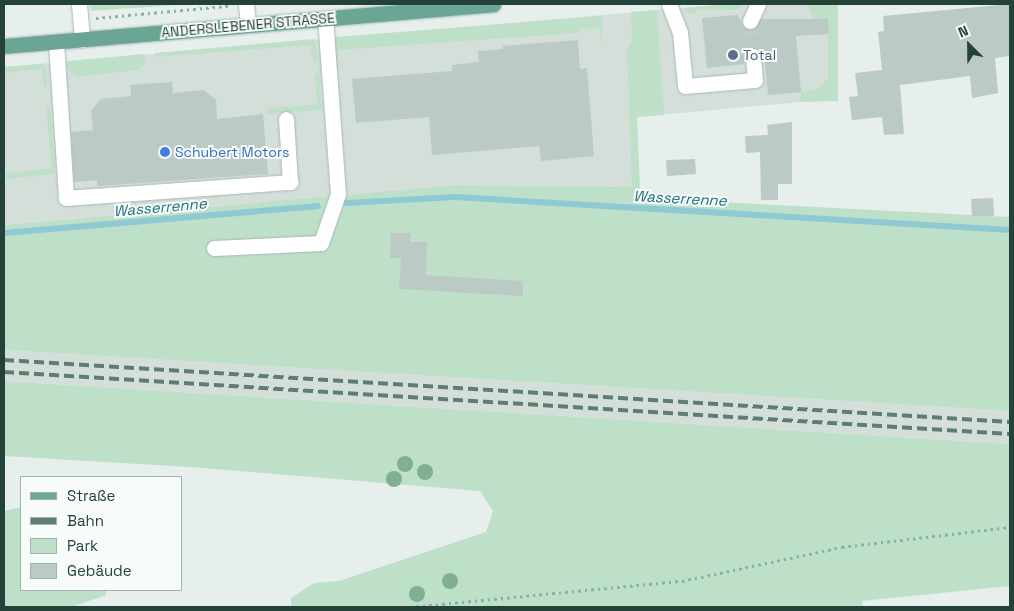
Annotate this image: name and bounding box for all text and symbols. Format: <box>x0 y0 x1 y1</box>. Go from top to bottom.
street label: ANDERSLEBENER STRASSE <box>161 9 335 41</box>
north arrow <box>944 20 994 70</box>
text: N <box>955 21 971 41</box>
place label: Total <box>743 47 776 63</box>
marker: Total <box>727 49 739 61</box>
place label: Schubert Motors <box>175 144 289 160</box>
marker: Schubert Motors <box>159 146 171 158</box>
water label: Wasserrenne <box>633 187 727 209</box>
water label: Wasserrenne <box>113 194 207 220</box>
legend <box>20 476 182 591</box>
text: Straße <box>67 486 115 505</box>
text: Bahn <box>67 511 104 530</box>
text: Park <box>67 536 98 555</box>
text: Gebäude <box>67 561 132 580</box>

